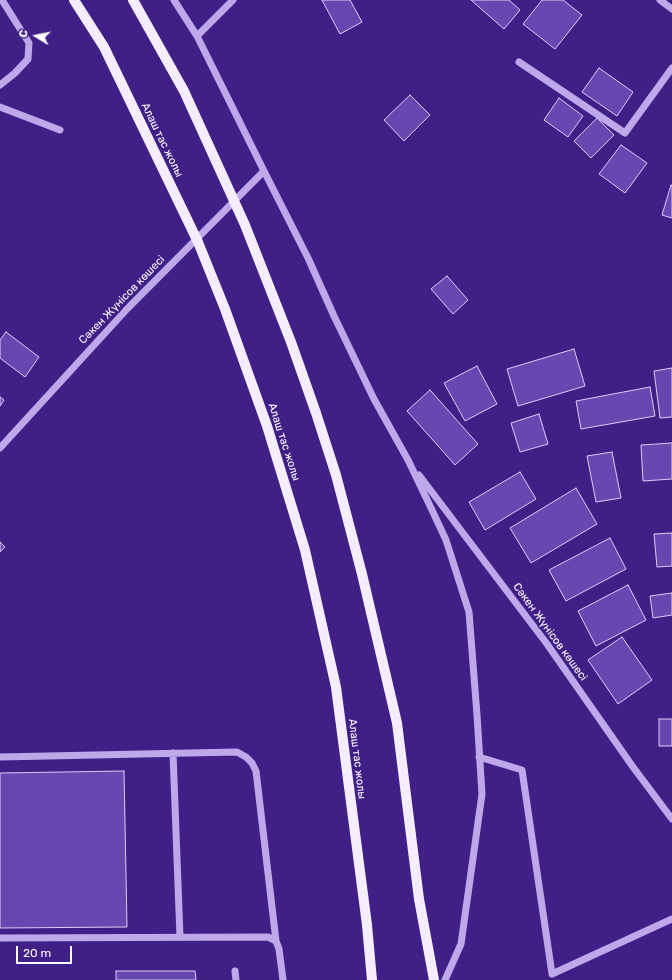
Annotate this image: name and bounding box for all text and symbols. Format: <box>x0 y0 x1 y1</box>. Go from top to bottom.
north arrow <box>16 16 56 56</box>
text: С <box>17 29 31 39</box>
street label: Алаш тас жолы <box>138 101 186 179</box>
street label: Сәкен Жүнісов көшесі <box>76 253 168 347</box>
street label: Алаш тас жолы <box>265 402 303 482</box>
street label: Сәкен Жүнісов көшесі <box>510 580 590 684</box>
street label: Алаш тас жолы <box>346 718 368 800</box>
scale bar <box>18 938 74 964</box>
text: 20 m <box>23 946 51 960</box>

